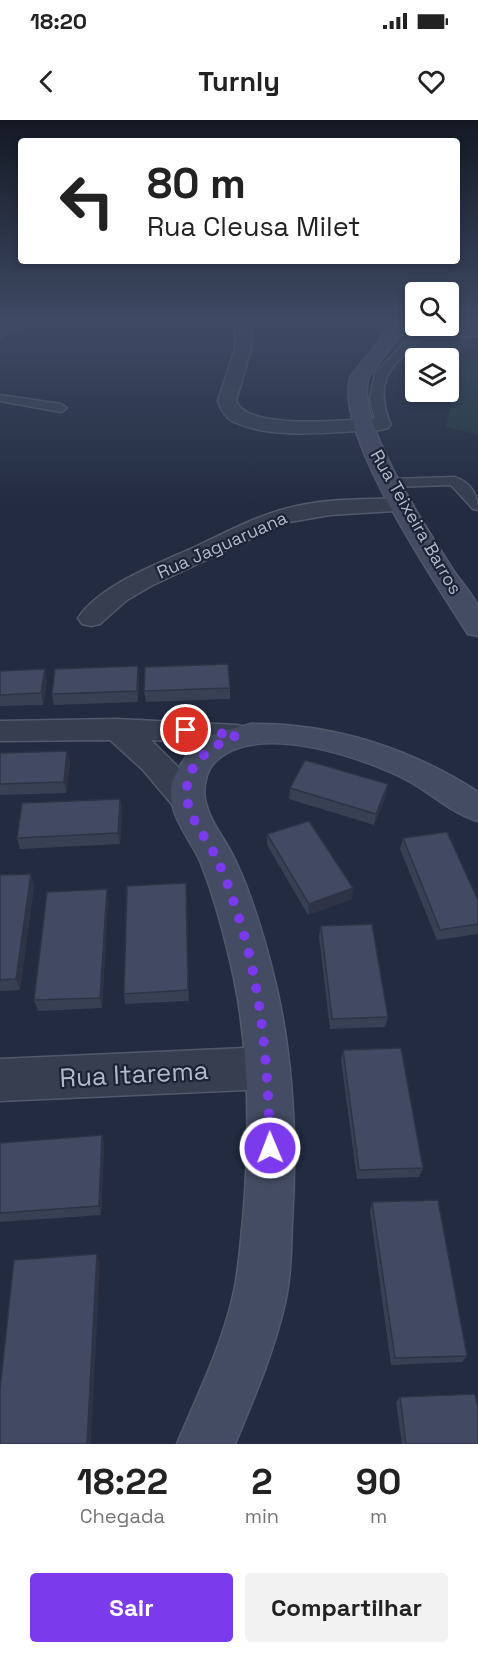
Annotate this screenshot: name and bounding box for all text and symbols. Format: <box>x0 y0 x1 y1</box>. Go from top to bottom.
text: 18:20 <box>30 7 87 35</box>
text: Turnly <box>198 64 280 99</box>
icon: back <box>30 65 63 98</box>
icon: heart <box>415 65 448 98</box>
text: 80 m <box>147 157 246 210</box>
icon: left <box>48 162 126 240</box>
text: Rua Cleusa Milet <box>147 209 361 244</box>
map controls <box>405 282 459 402</box>
button: search <box>405 282 459 336</box>
button: layers <box>405 348 459 402</box>
street label: Rua Teixeira Barros <box>366 445 467 598</box>
street label: Rua Jaguaruana <box>153 506 290 584</box>
pin <box>160 704 211 755</box>
icon: arrive <box>169 713 202 746</box>
street label: Rua Itarema <box>59 1053 209 1095</box>
position arrow <box>238 1116 302 1180</box>
text: 18:22 <box>77 1459 168 1505</box>
text: 2 <box>251 1459 273 1505</box>
text: 90 <box>356 1459 401 1505</box>
text: Chegada <box>80 1503 165 1529</box>
text: min <box>245 1503 279 1529</box>
text: m <box>370 1503 387 1529</box>
button: Sair <box>30 1573 233 1642</box>
button: Compartilhar <box>245 1573 448 1642</box>

